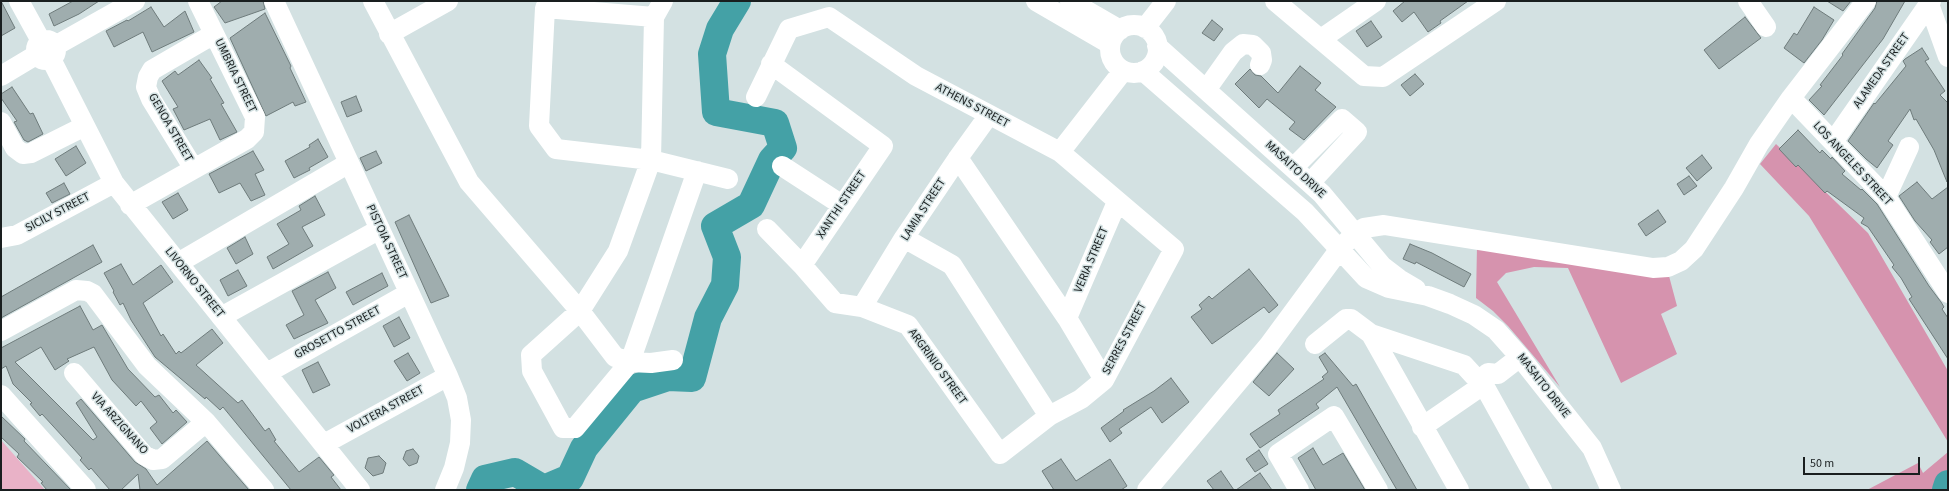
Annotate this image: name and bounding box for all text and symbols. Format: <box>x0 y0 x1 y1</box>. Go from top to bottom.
street label: ALAMEDA STREET <box>1851 31 1913 111</box>
street label: UMBRIA STREET <box>211 36 259 116</box>
street label: ATHENS STREET <box>933 81 1011 131</box>
street label: GENOA STREET <box>145 91 195 165</box>
street label: LOS ANGELES STREET <box>1809 119 1895 209</box>
street label: MASAITO DRIVE <box>1262 138 1328 202</box>
street label: XANTHI STREET <box>814 168 870 242</box>
street label: LAMIA STREET <box>898 176 950 244</box>
street label: SICILY STREET <box>23 190 93 236</box>
street label: PISTOIA STREET <box>362 202 410 282</box>
street label: VERIA STREET <box>1072 225 1112 295</box>
street label: LIVORNO STREET <box>161 245 227 321</box>
street label: SERRES STREET <box>1100 300 1150 378</box>
street label: GROSETTO STREET <box>292 303 384 363</box>
street label: ARGRINIO STREET <box>905 326 969 408</box>
street label: MASAITO DRIVE <box>1513 351 1573 421</box>
street label: VOLTERA STREET <box>345 383 427 437</box>
street label: VIA ARZIGNANO <box>87 390 151 458</box>
scale bar <box>1805 449 1922 475</box>
text: 50 m <box>1810 455 1834 472</box>

